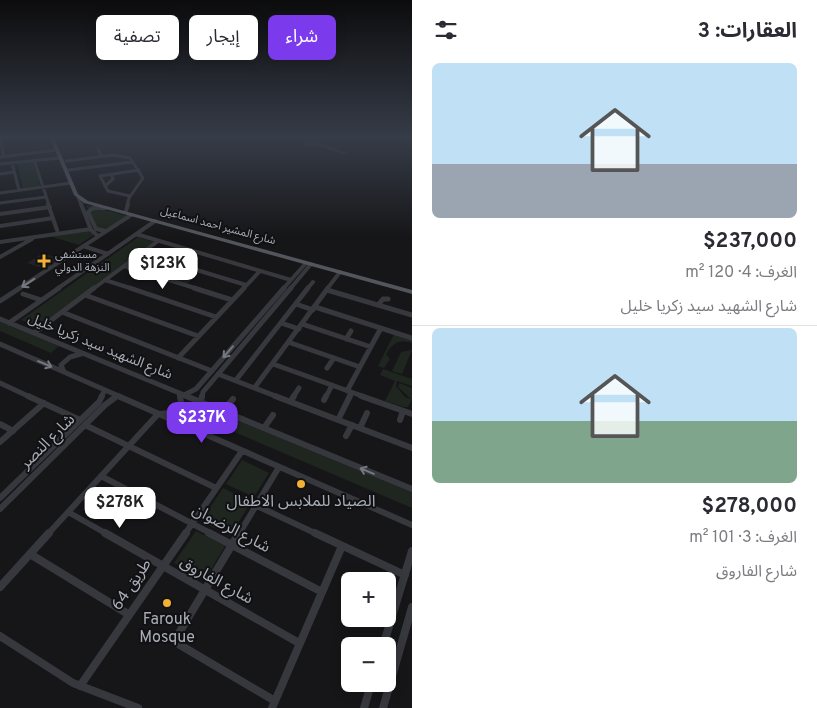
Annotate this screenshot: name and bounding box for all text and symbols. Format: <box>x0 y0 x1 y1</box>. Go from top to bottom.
chip: تصفية <box>96 15 179 60</box>
chip: إيجار <box>189 15 258 60</box>
chip: شراء <box>268 15 336 60</box>
icon: filters <box>432 16 460 44</box>
text: العقارات: 3 <box>697 18 797 45</box>
icon: home <box>570 95 660 185</box>
street label: شارع المشير احمد اسماعيل <box>159 204 277 248</box>
text: $237,000 <box>703 228 797 255</box>
place label: مستشفى النزهة الدولي <box>55 248 110 277</box>
pin: $123K <box>128 248 198 290</box>
marker: مستشفى النزهة الدولي <box>37 254 51 268</box>
text: $123K <box>140 254 186 274</box>
text: الغرف: 4 · 120 m² <box>685 263 797 283</box>
one-way arrow <box>21 278 35 288</box>
text: شارع الشهيد سيد زكريا خليل <box>621 297 797 317</box>
street label: شارع الشهيد سيد زكريا خليل <box>25 310 175 385</box>
one-way arrow <box>222 346 234 359</box>
one-way arrow <box>37 359 52 369</box>
icon: home <box>570 361 660 451</box>
pin: $237K <box>167 402 237 444</box>
text: $237K <box>178 408 226 428</box>
street label: شارع النصر <box>16 410 80 475</box>
one-way arrow <box>360 465 375 475</box>
marker: الصياد للملابس الاطفال <box>295 478 307 490</box>
pin: $278K <box>85 486 155 529</box>
place label: الصياد للملابس الاطفال <box>227 492 375 512</box>
text: $278K <box>96 493 144 513</box>
text: $278,000 <box>702 493 797 520</box>
street label: شارع الرضوان <box>188 500 273 559</box>
text: الغرف: 3 · 101 m² <box>689 528 797 548</box>
street label: شارع الفاروق <box>175 553 256 610</box>
street label: طريق 64 <box>108 555 157 614</box>
text: شارع الفاروق <box>716 562 797 582</box>
map controls <box>341 572 396 692</box>
button: + <box>341 572 396 627</box>
marker: Farouk Mosque <box>161 597 173 609</box>
place label: Farouk Mosque <box>139 610 195 648</box>
button: − <box>341 637 396 692</box>

